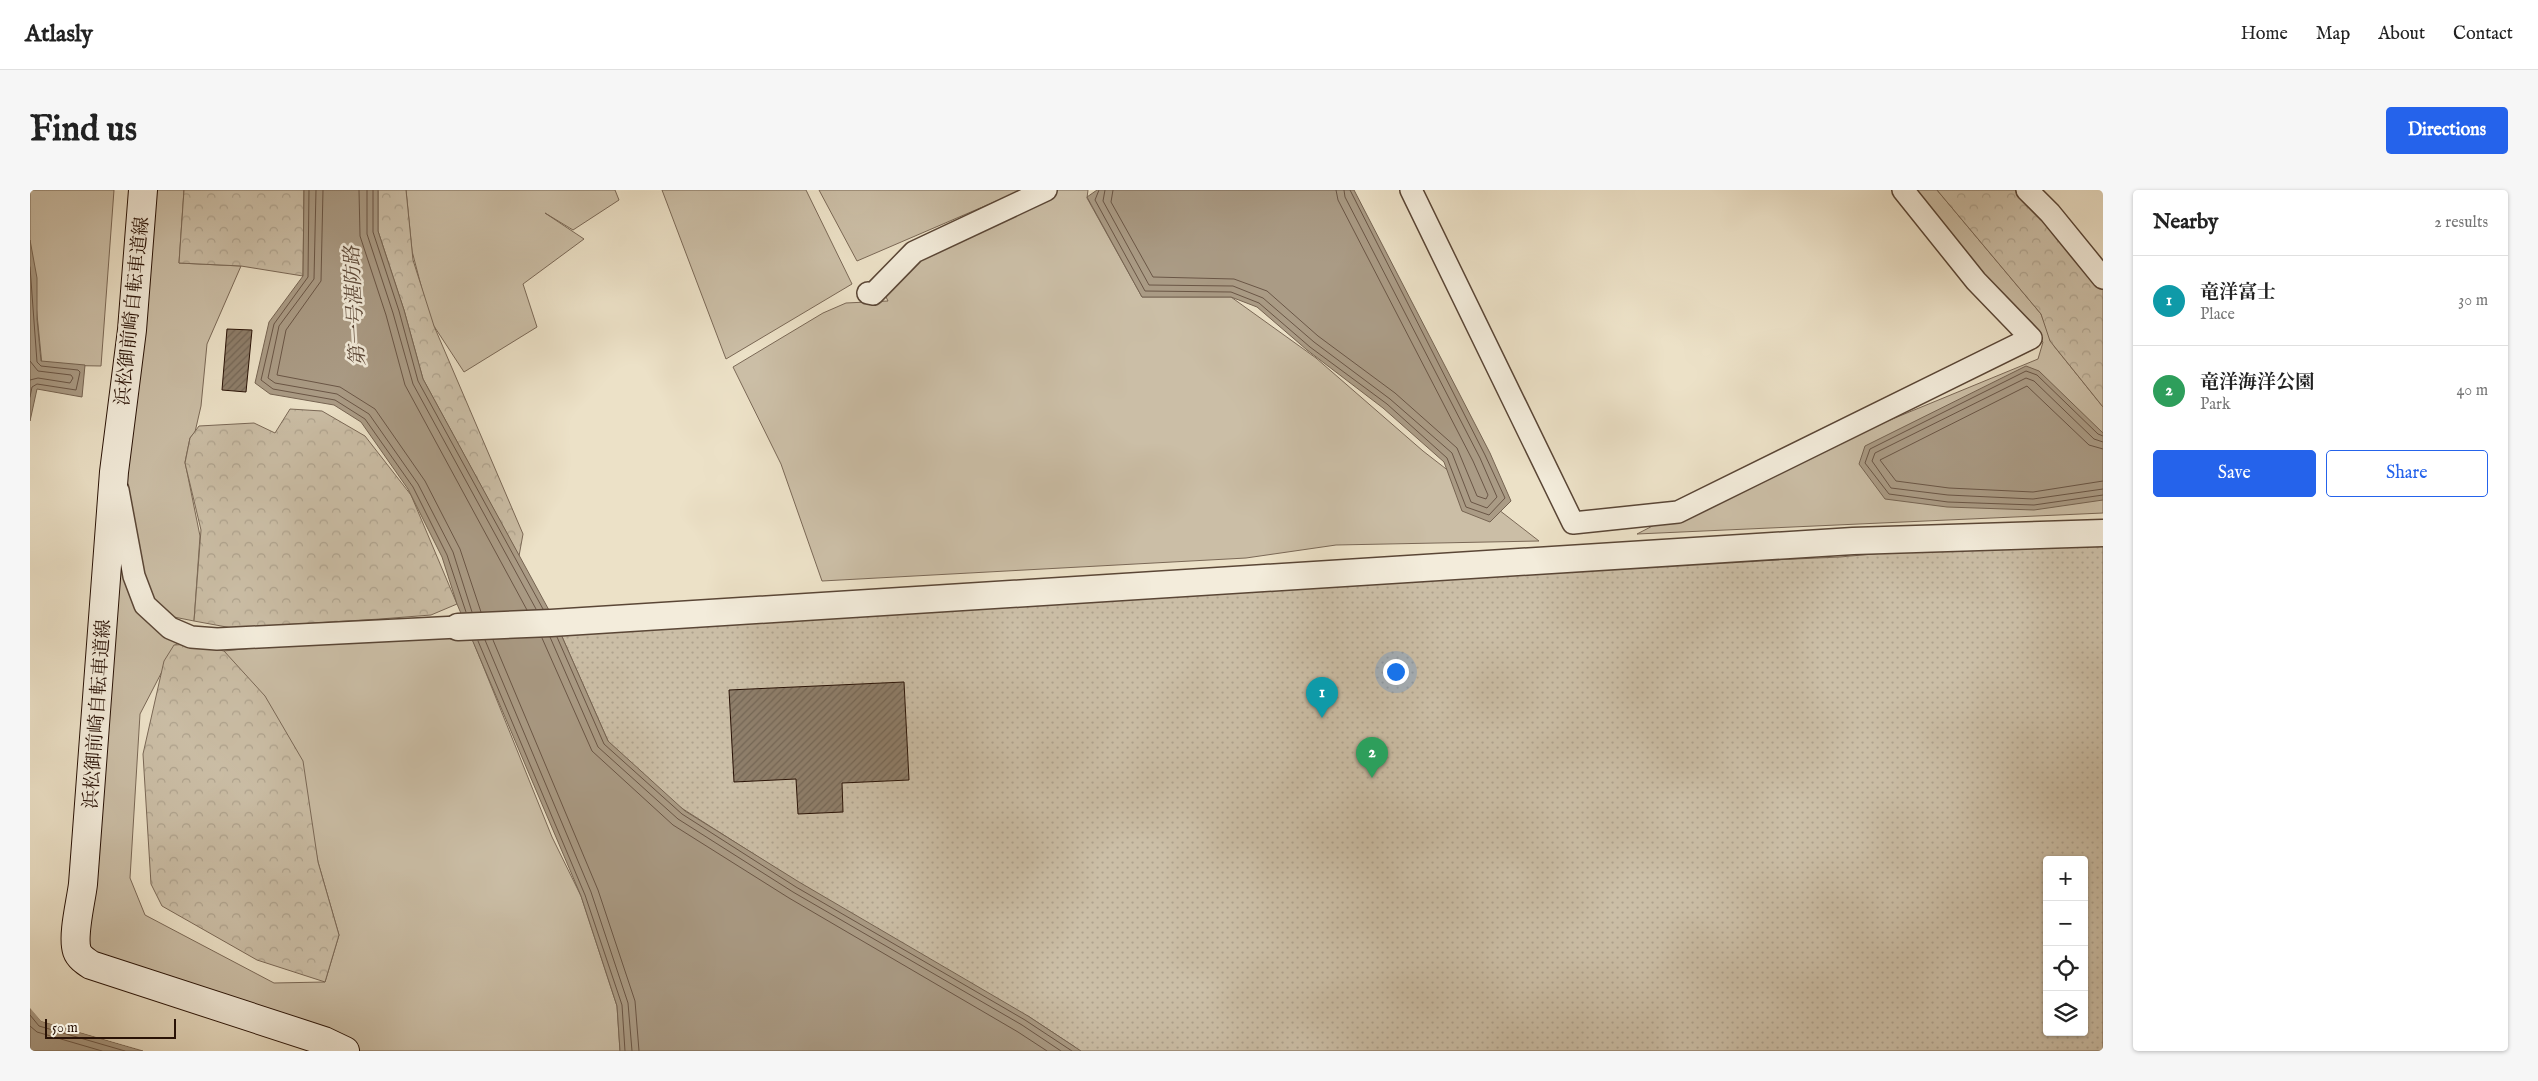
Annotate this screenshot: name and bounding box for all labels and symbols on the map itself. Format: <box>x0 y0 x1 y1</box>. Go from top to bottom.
street label: 浜松御前崎自転車道線 <box>111 215 155 407</box>
water label: 第一号湛防路 <box>340 243 371 366</box>
street label: 浜松御前崎自転車道線 <box>79 619 117 810</box>
your location <box>1383 659 1409 685</box>
pin: 1 <box>1306 677 1338 718</box>
pin: 2 <box>1356 737 1388 778</box>
scale bar <box>45 1016 176 1039</box>

